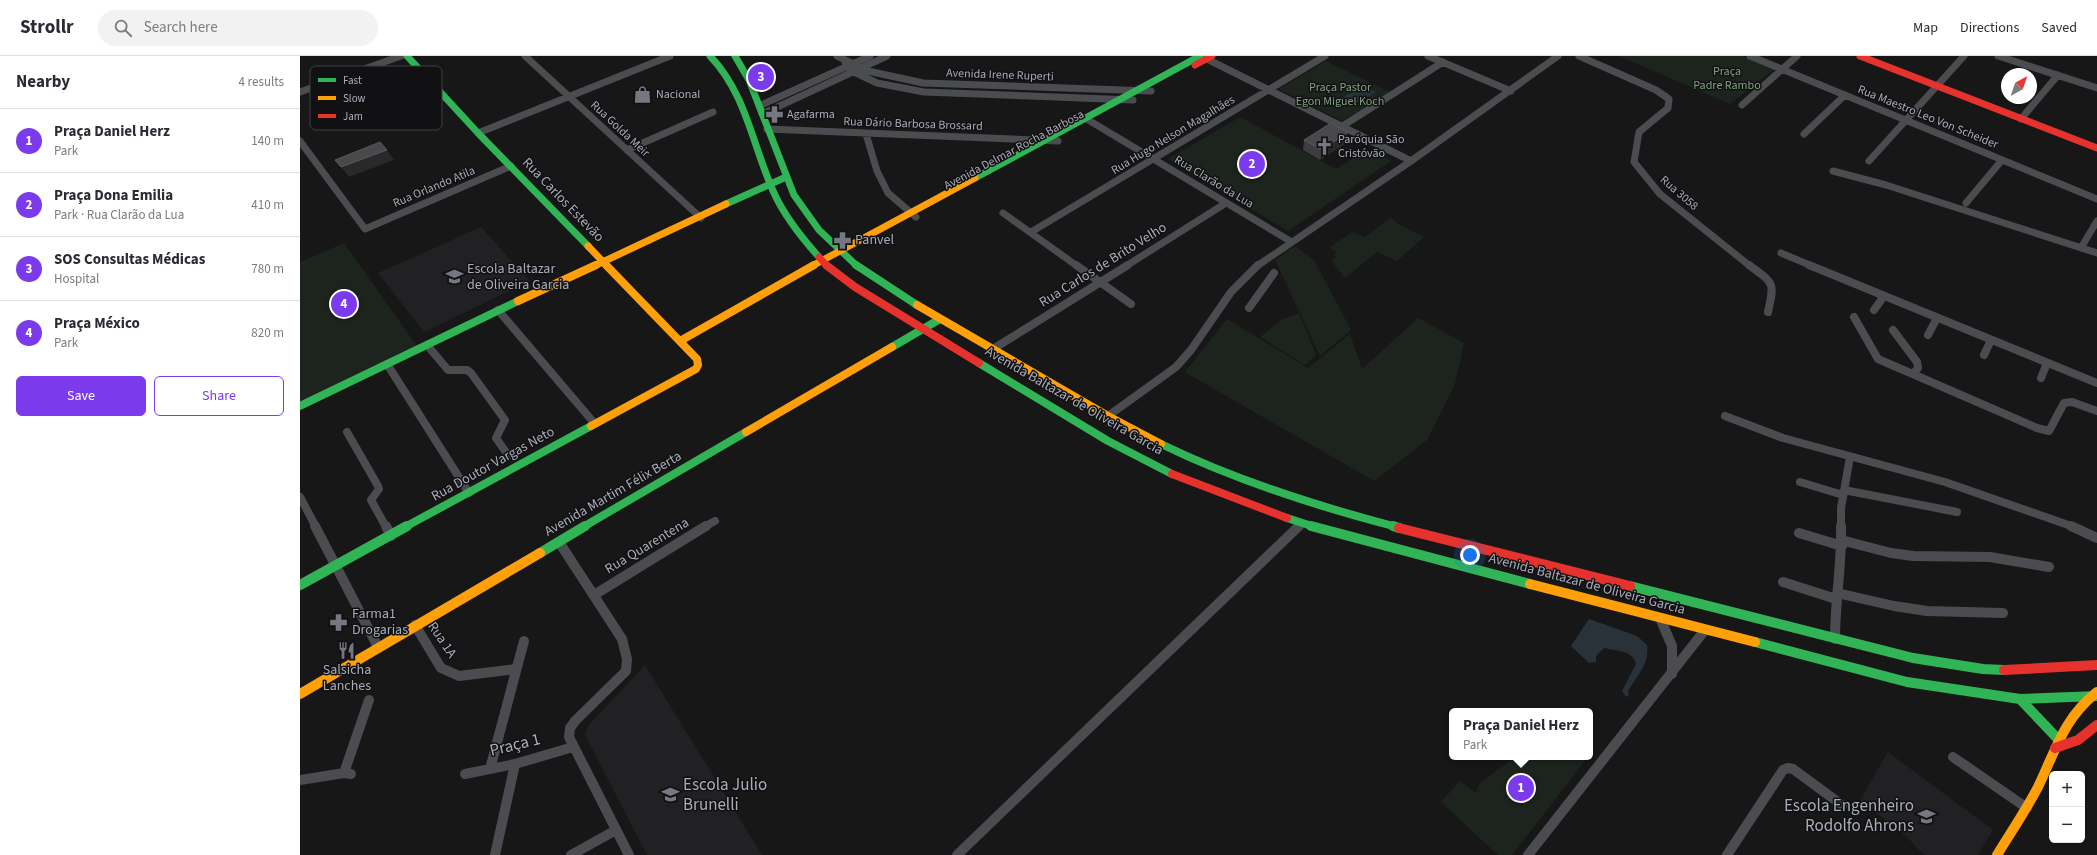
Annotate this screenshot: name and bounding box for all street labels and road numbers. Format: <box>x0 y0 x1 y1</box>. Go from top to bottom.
street label: Avenida Irene Ruperti <box>946 65 1054 85</box>
street label: Rua Maestro Leo Von Scheider <box>1855 81 2002 153</box>
street label: Rua Hugo Nelson Magalhães <box>1108 91 1238 179</box>
street label: Rua Golda Meir <box>587 97 654 162</box>
street label: Avenida Delmar Rocha Barbosa <box>941 106 1087 194</box>
street label: Rua Dário Barbosa Brossard <box>843 113 983 135</box>
street label: Rua Clarão da Lua <box>1171 152 1257 212</box>
street label: Rua Carlos Estevão <box>517 153 609 247</box>
street label: Rua Orlando Atila <box>390 162 478 212</box>
street label: Rua 3058 <box>1656 172 1702 214</box>
street label: Rua Carlos de Brito Velho <box>1035 218 1171 312</box>
street label: Avenida Baltazar de Oliveira Garcia <box>981 342 1167 460</box>
street label: Rua Doutor Vargas Neto <box>428 422 558 506</box>
street label: Avenida Martim Félix Berta <box>541 446 685 542</box>
street label: Rua Quarentena <box>601 513 693 579</box>
street label: Avenida Baltazar de Oliveira Garcia <box>1486 548 1688 620</box>
street label: Rua 1A <box>423 618 462 663</box>
street label: Praça 1 <box>487 727 543 763</box>

